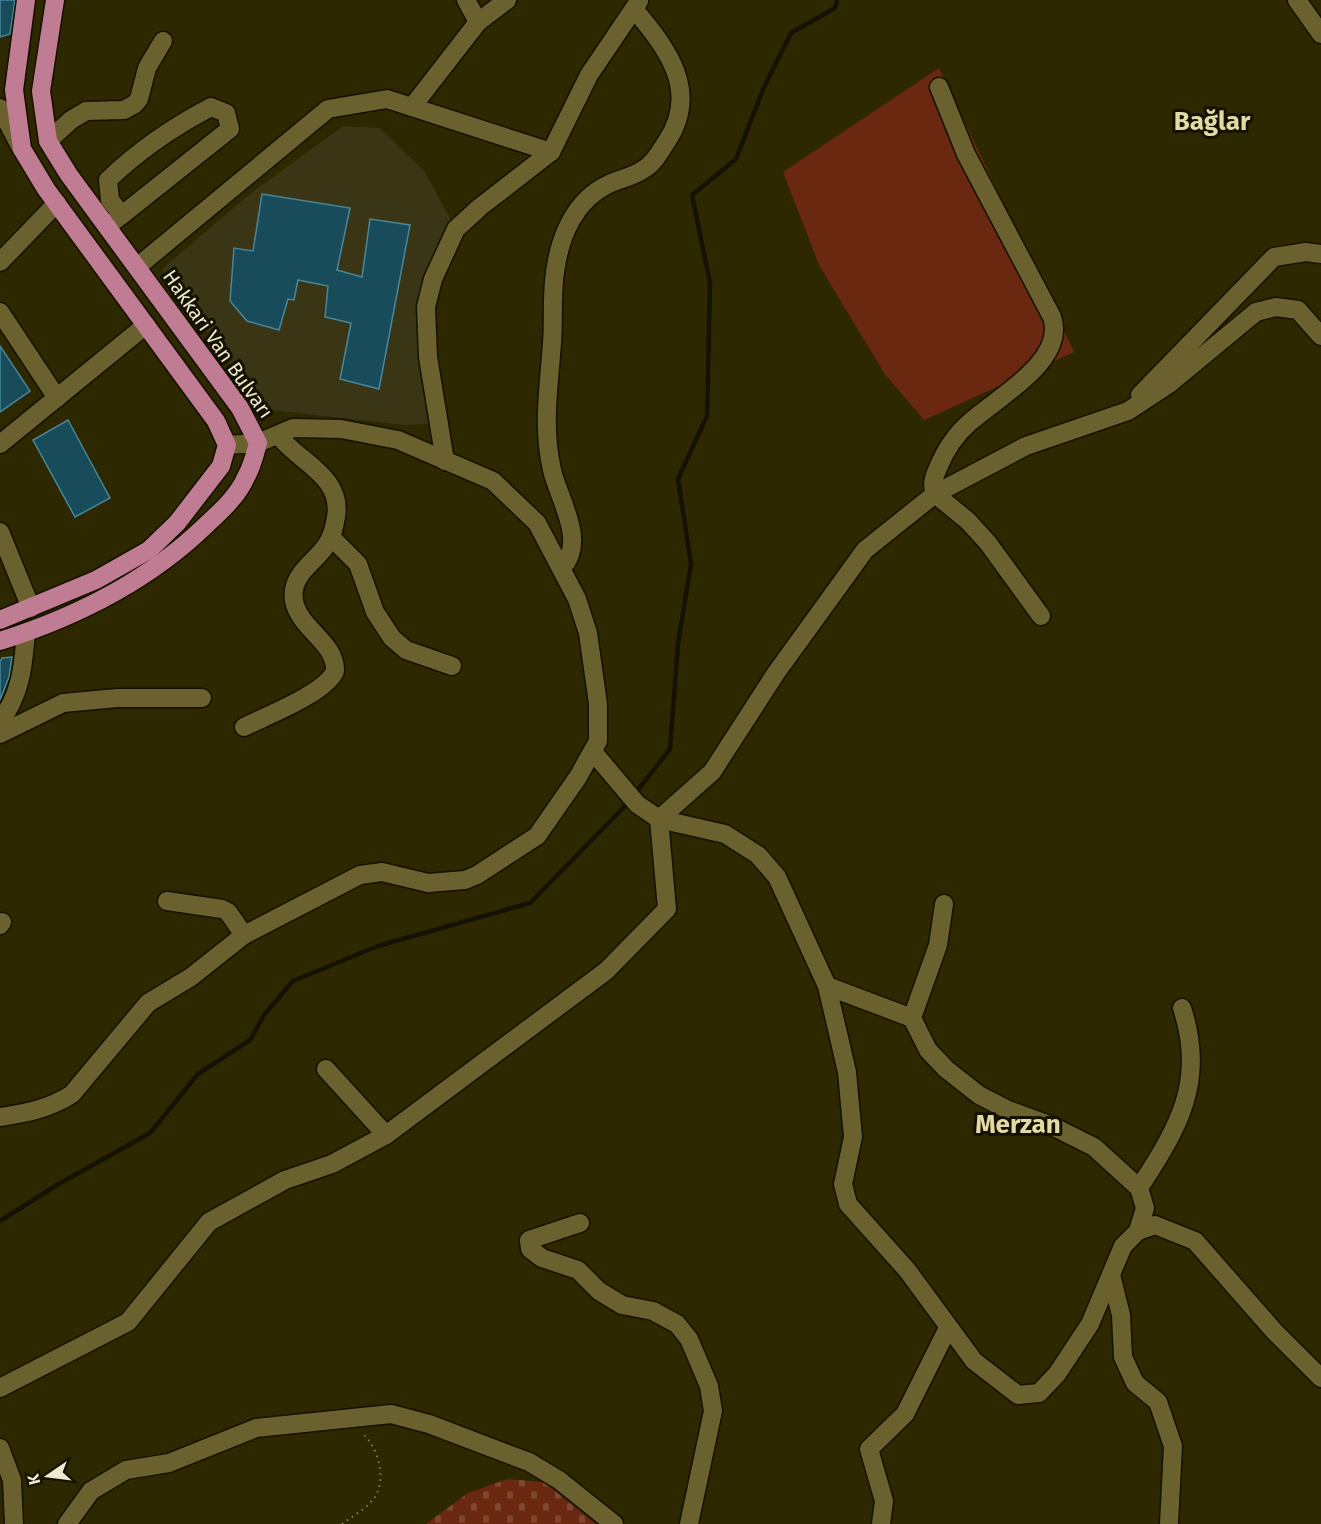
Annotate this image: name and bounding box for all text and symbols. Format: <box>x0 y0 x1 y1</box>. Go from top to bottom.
district label: Bağlar <box>1174 106 1251 137</box>
street label: Hakkari Van Bulvarı <box>158 265 278 423</box>
district label: Merzan <box>975 1109 1061 1140</box>
north arrow <box>18 1446 78 1506</box>
text: K <box>23 1471 44 1487</box>

